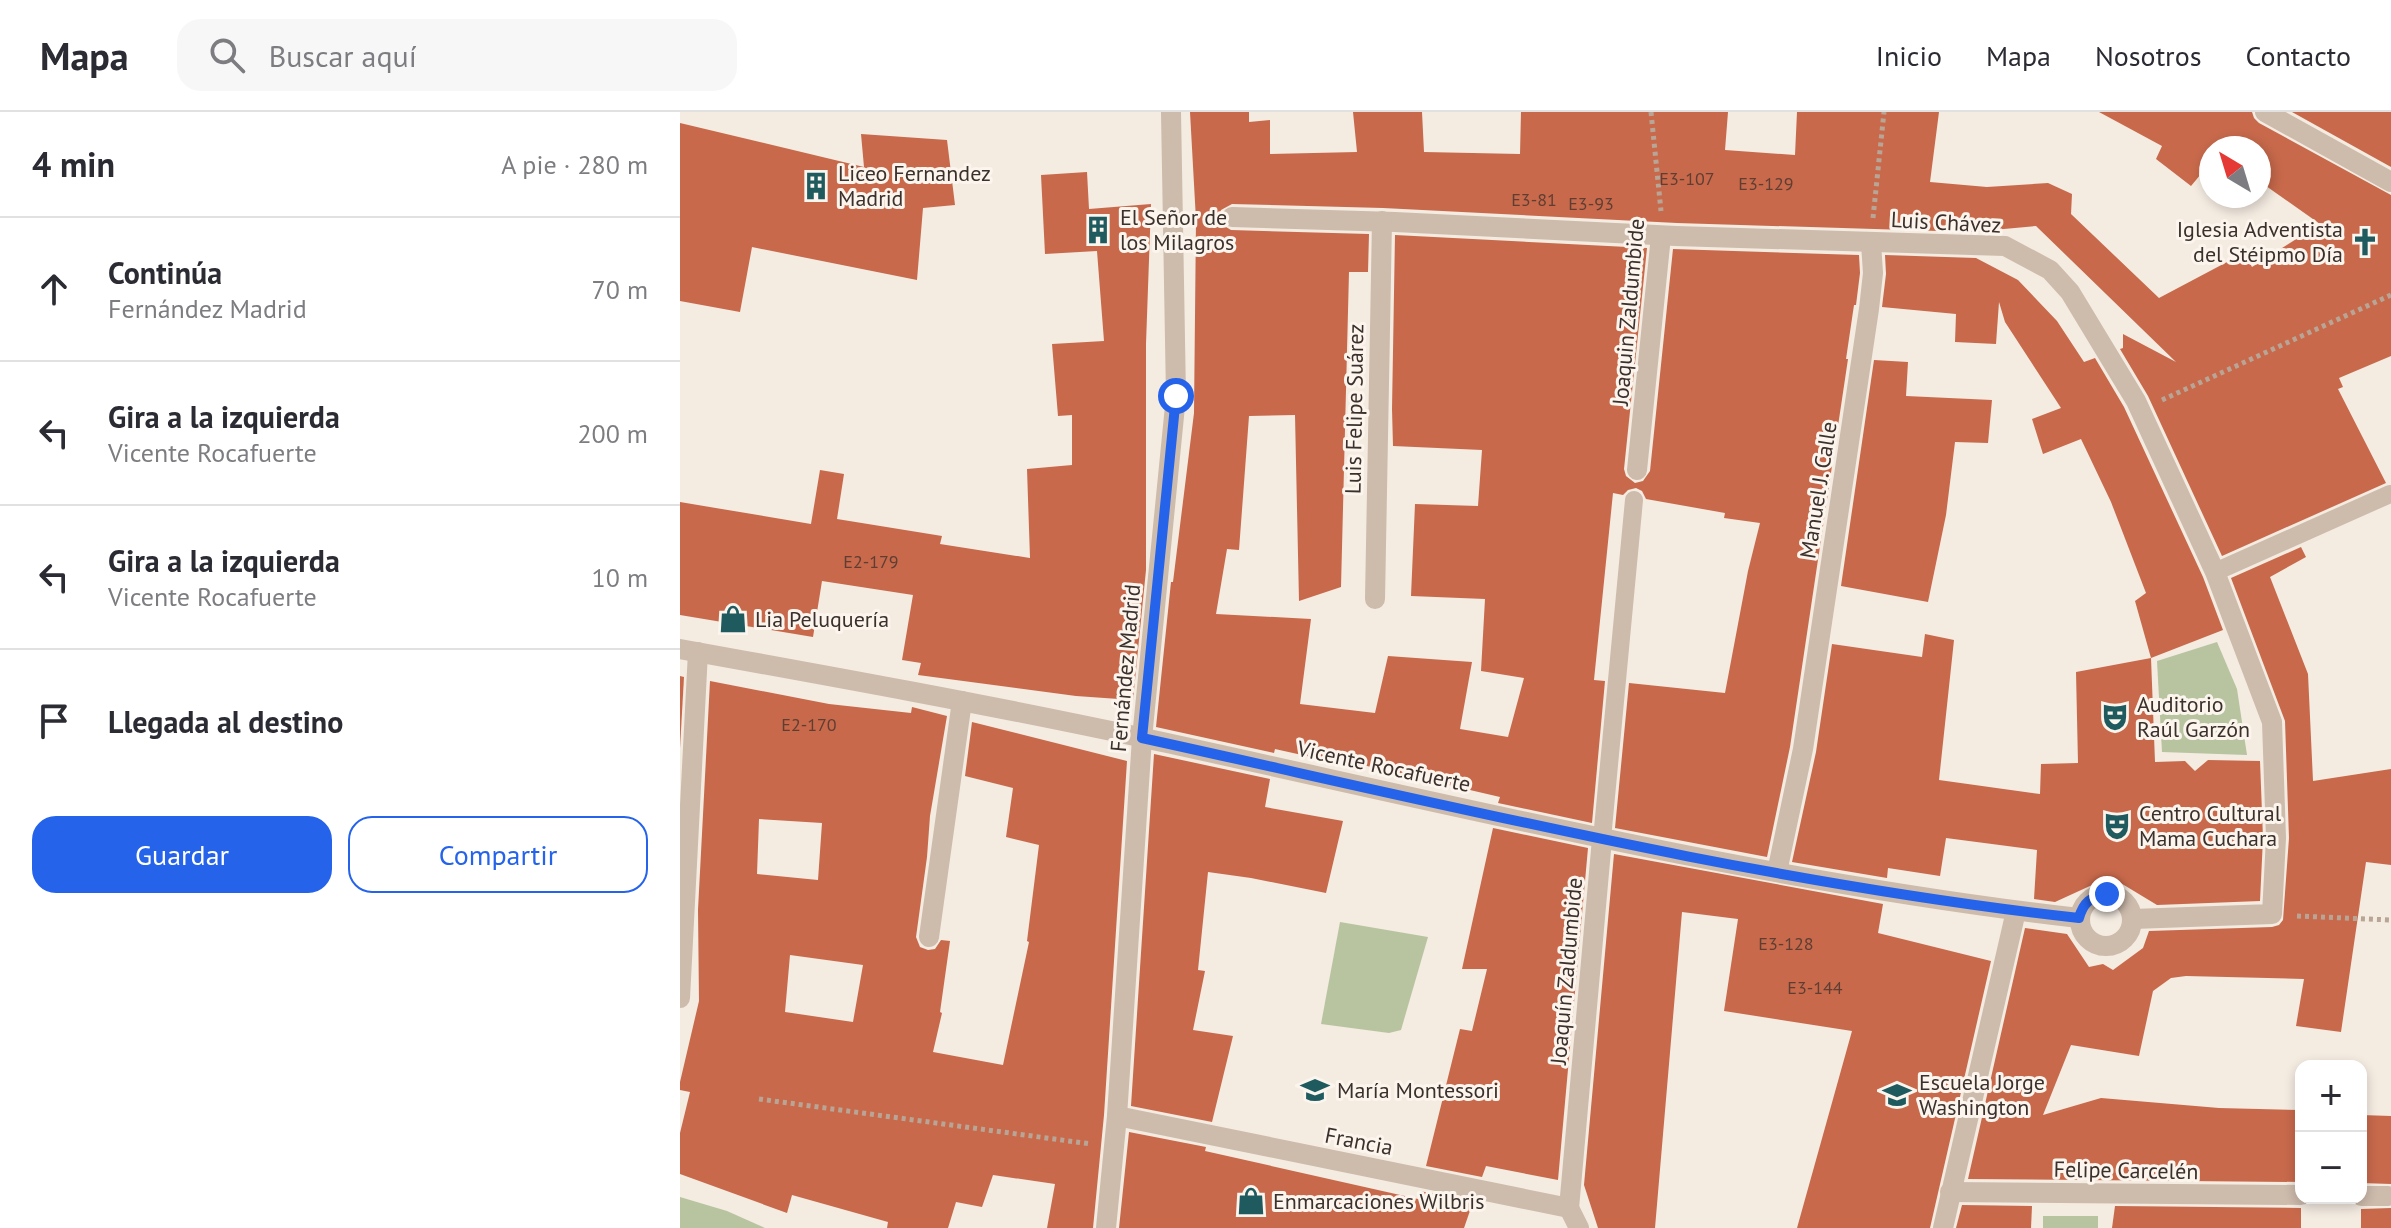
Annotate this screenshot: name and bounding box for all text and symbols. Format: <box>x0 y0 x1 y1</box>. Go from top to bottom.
search box <box>177 19 737 91</box>
text: Mapa <box>40 31 129 80</box>
icon: search <box>205 33 249 77</box>
text: Buscar aquí <box>269 36 417 75</box>
text: Inicio <box>1876 37 1942 74</box>
text: Mapa <box>1986 37 2051 74</box>
text: Nosotros <box>2095 37 2201 74</box>
text: Contacto <box>2245 37 2351 74</box>
north arrow <box>2199 136 2271 208</box>
text: 4 min <box>32 142 115 186</box>
text: A pie · 280 m <box>501 148 648 181</box>
place label: Liceo Fernandez Madrid <box>838 159 991 212</box>
house number: E3-107 <box>1659 167 1715 190</box>
building icon: Liceo Fernandez Madrid <box>801 171 831 201</box>
house number: E3-129 <box>1738 172 1794 195</box>
house number: E3-81 <box>1511 188 1557 211</box>
house number: E3-93 <box>1568 192 1614 215</box>
place label: El Señor de los Milagros <box>1120 203 1234 256</box>
street label: Luis Chávez <box>1890 205 2002 239</box>
building icon: El Señor de los Milagros <box>1083 215 1113 245</box>
place label: Iglesia Adventista del Stéipmo Día <box>2177 215 2343 268</box>
street label: Joaquin Zaldumbide <box>1606 217 1650 408</box>
church icon: Iglesia Adventista del Stéipmo Día <box>2350 227 2380 257</box>
text: Continúa <box>108 253 222 292</box>
icon: ahead <box>32 267 76 311</box>
text: 70 m <box>592 273 648 306</box>
text: Fernández Madrid <box>108 292 307 325</box>
street label: Luis Felipe Suárez <box>1339 324 1369 494</box>
route start <box>1158 378 1194 414</box>
text: Gira a la izquierda <box>108 397 340 436</box>
icon: left <box>32 411 76 455</box>
text: 200 m <box>577 417 648 450</box>
street label: Manuel J. Calle <box>1793 420 1843 560</box>
text: Vicente Rocafuerte <box>108 436 317 469</box>
text: Gira a la izquierda <box>108 541 340 580</box>
house number: E2-179 <box>843 550 899 573</box>
icon: left <box>32 555 76 599</box>
text: 10 m <box>592 561 648 594</box>
text: Vicente Rocafuerte <box>108 580 317 613</box>
street label: Fernández Madrid <box>1104 583 1146 753</box>
shop icon: Lia Peluquería <box>718 604 748 634</box>
place label: Lia Peluquería <box>755 605 889 633</box>
place label: Auditorio Raúl Garzón <box>2137 690 2250 743</box>
icon: arrive <box>32 699 76 743</box>
text: Llegada al destino <box>108 702 343 741</box>
theatre icon: Auditorio Raúl Garzón <box>2100 702 2130 732</box>
house number: E2-170 <box>781 713 837 736</box>
street label: Vicente Rocafuerte <box>1294 734 1473 798</box>
place label: Centro Cultural Mama Cuchara <box>2139 799 2282 852</box>
theatre icon: Centro Cultural Mama Cuchara <box>2102 811 2132 841</box>
button: Guardar <box>32 816 332 893</box>
button: Compartir <box>348 816 648 893</box>
street label: Joaquín Zaldumbide <box>1544 876 1588 1067</box>
route end <box>2089 876 2125 912</box>
house number: E3-128 <box>1758 932 1814 955</box>
house number: E3-144 <box>1787 976 1843 999</box>
map controls <box>2295 1060 2367 1204</box>
button: + <box>2295 1060 2367 1132</box>
place label: Escuela Jorge Washington <box>1919 1068 2045 1121</box>
school or university icon: María Montessori <box>1300 1075 1330 1105</box>
place label: María Montessori <box>1337 1076 1499 1104</box>
school or university icon: Escuela Jorge Washington <box>1882 1080 1912 1110</box>
street label: Francia <box>1323 1121 1395 1161</box>
button: − <box>2295 1132 2367 1204</box>
street label: Felipe Carcelén <box>2053 1155 2199 1185</box>
shop icon: Enmarcaciones Wilbris <box>1236 1186 1266 1216</box>
place label: Enmarcaciones Wilbris <box>1273 1187 1485 1215</box>

